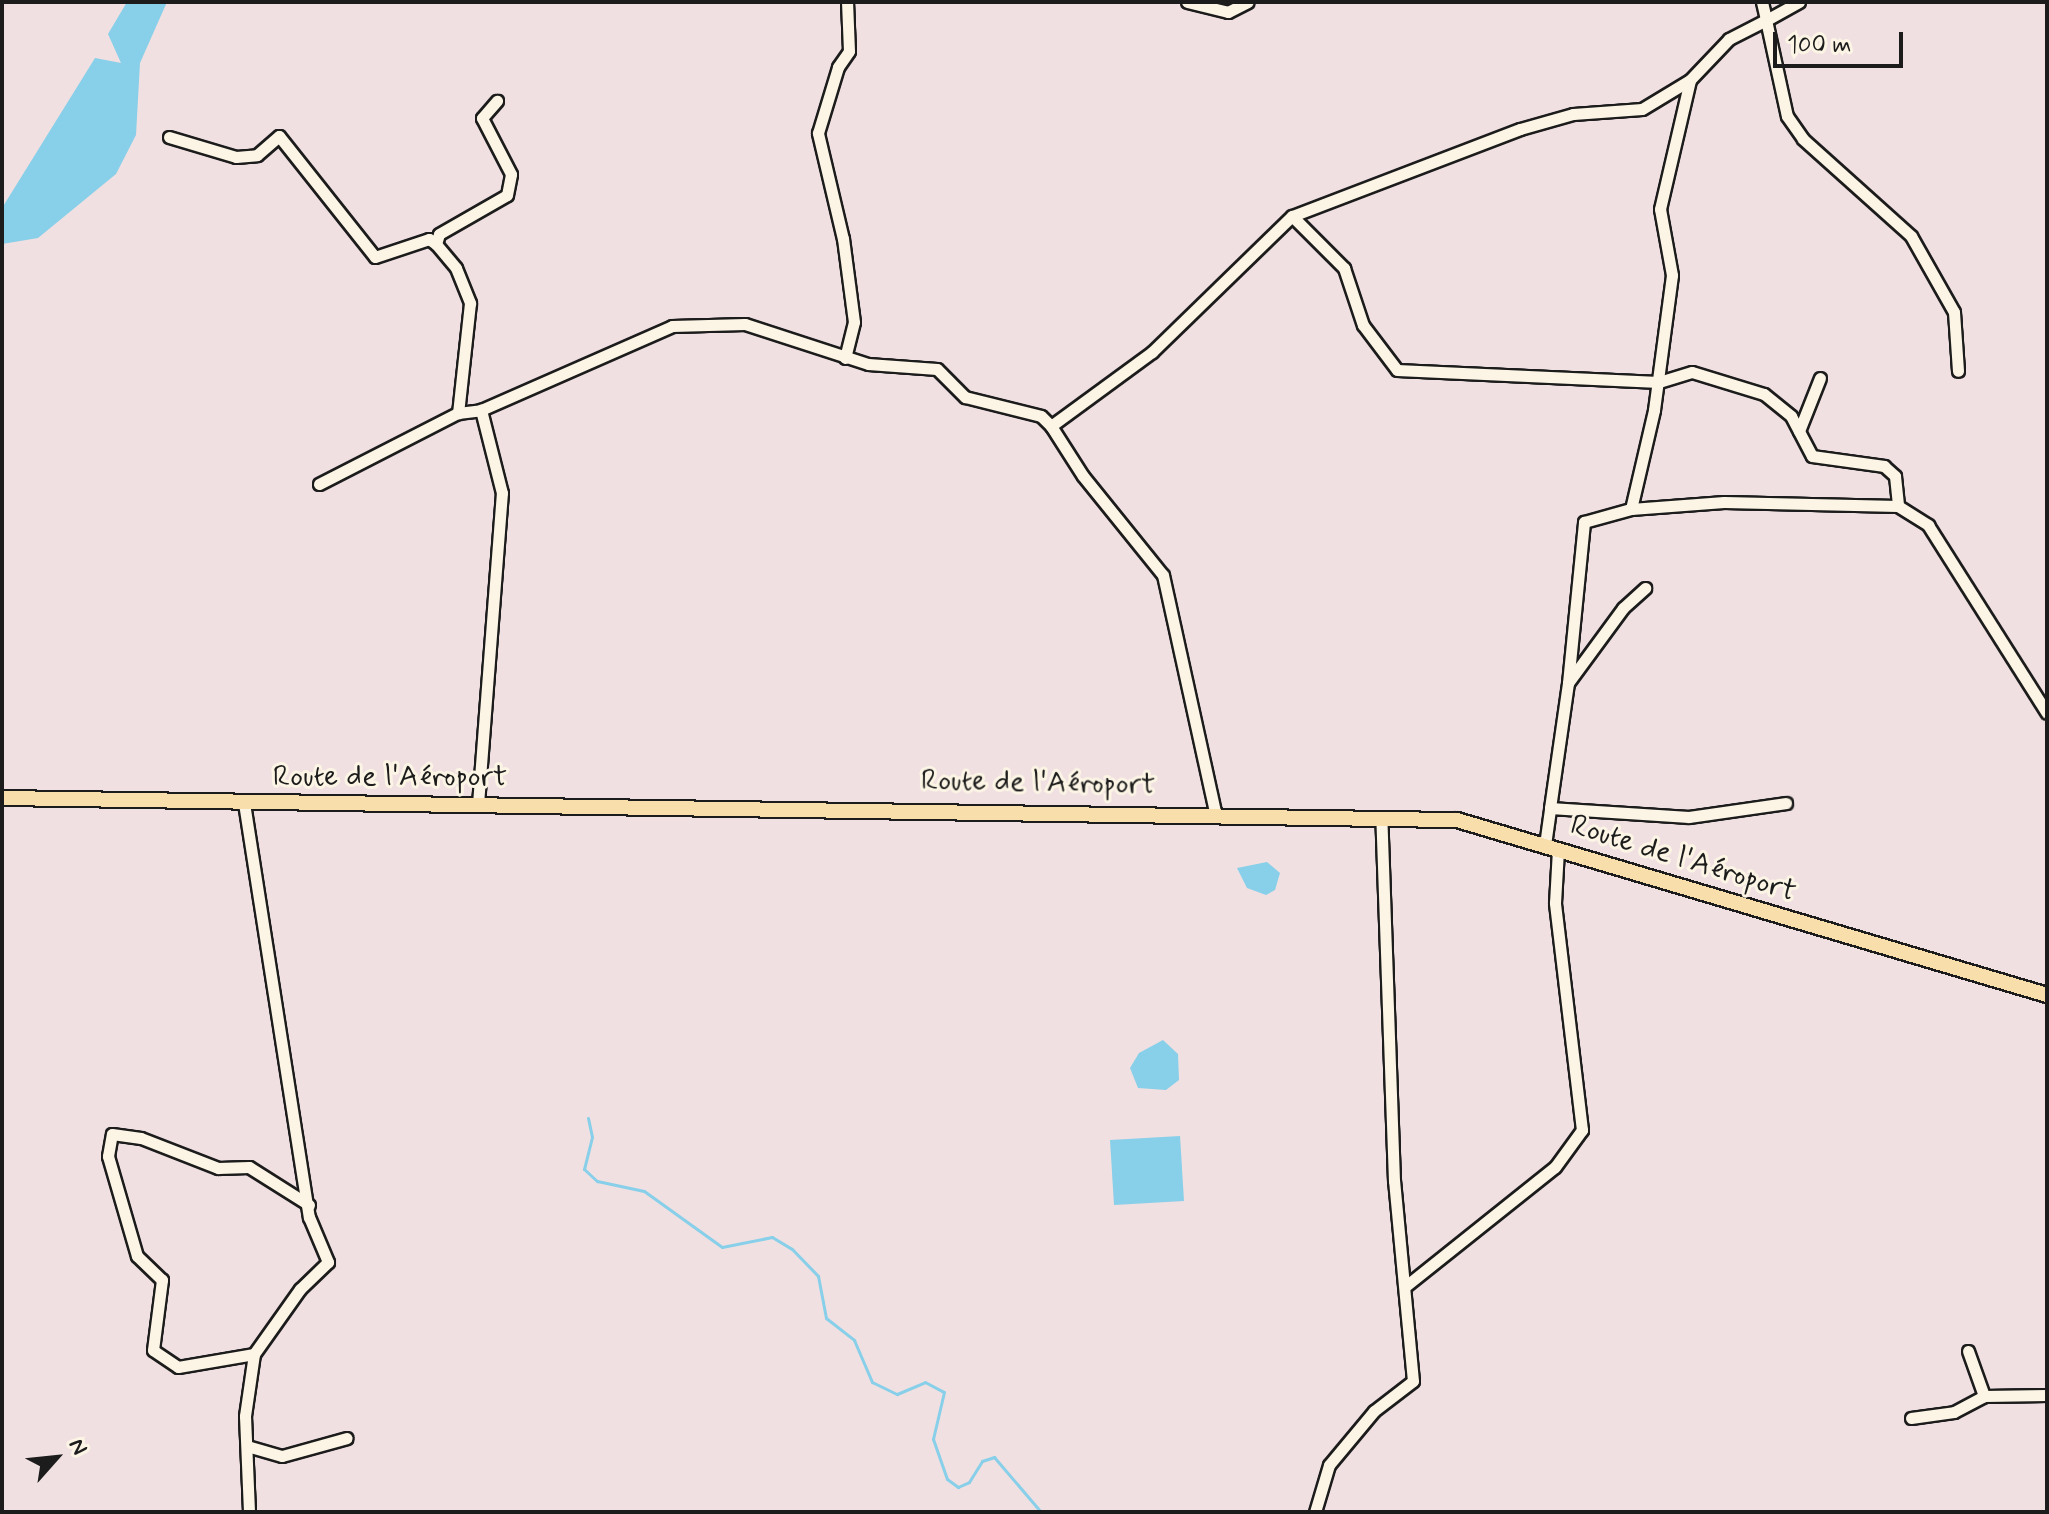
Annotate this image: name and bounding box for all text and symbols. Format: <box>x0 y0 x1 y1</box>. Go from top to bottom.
scale bar <box>1777 16 1907 66</box>
text: 100 m <box>1787 30 1851 61</box>
street label: Route de l'Aéroport <box>274 759 506 795</box>
street label: Route de l'Aéroport <box>921 763 1155 803</box>
street label: Route de l'Aéroport <box>1567 808 1799 910</box>
north arrow <box>16 1418 96 1498</box>
text: N <box>62 1434 93 1460</box>

